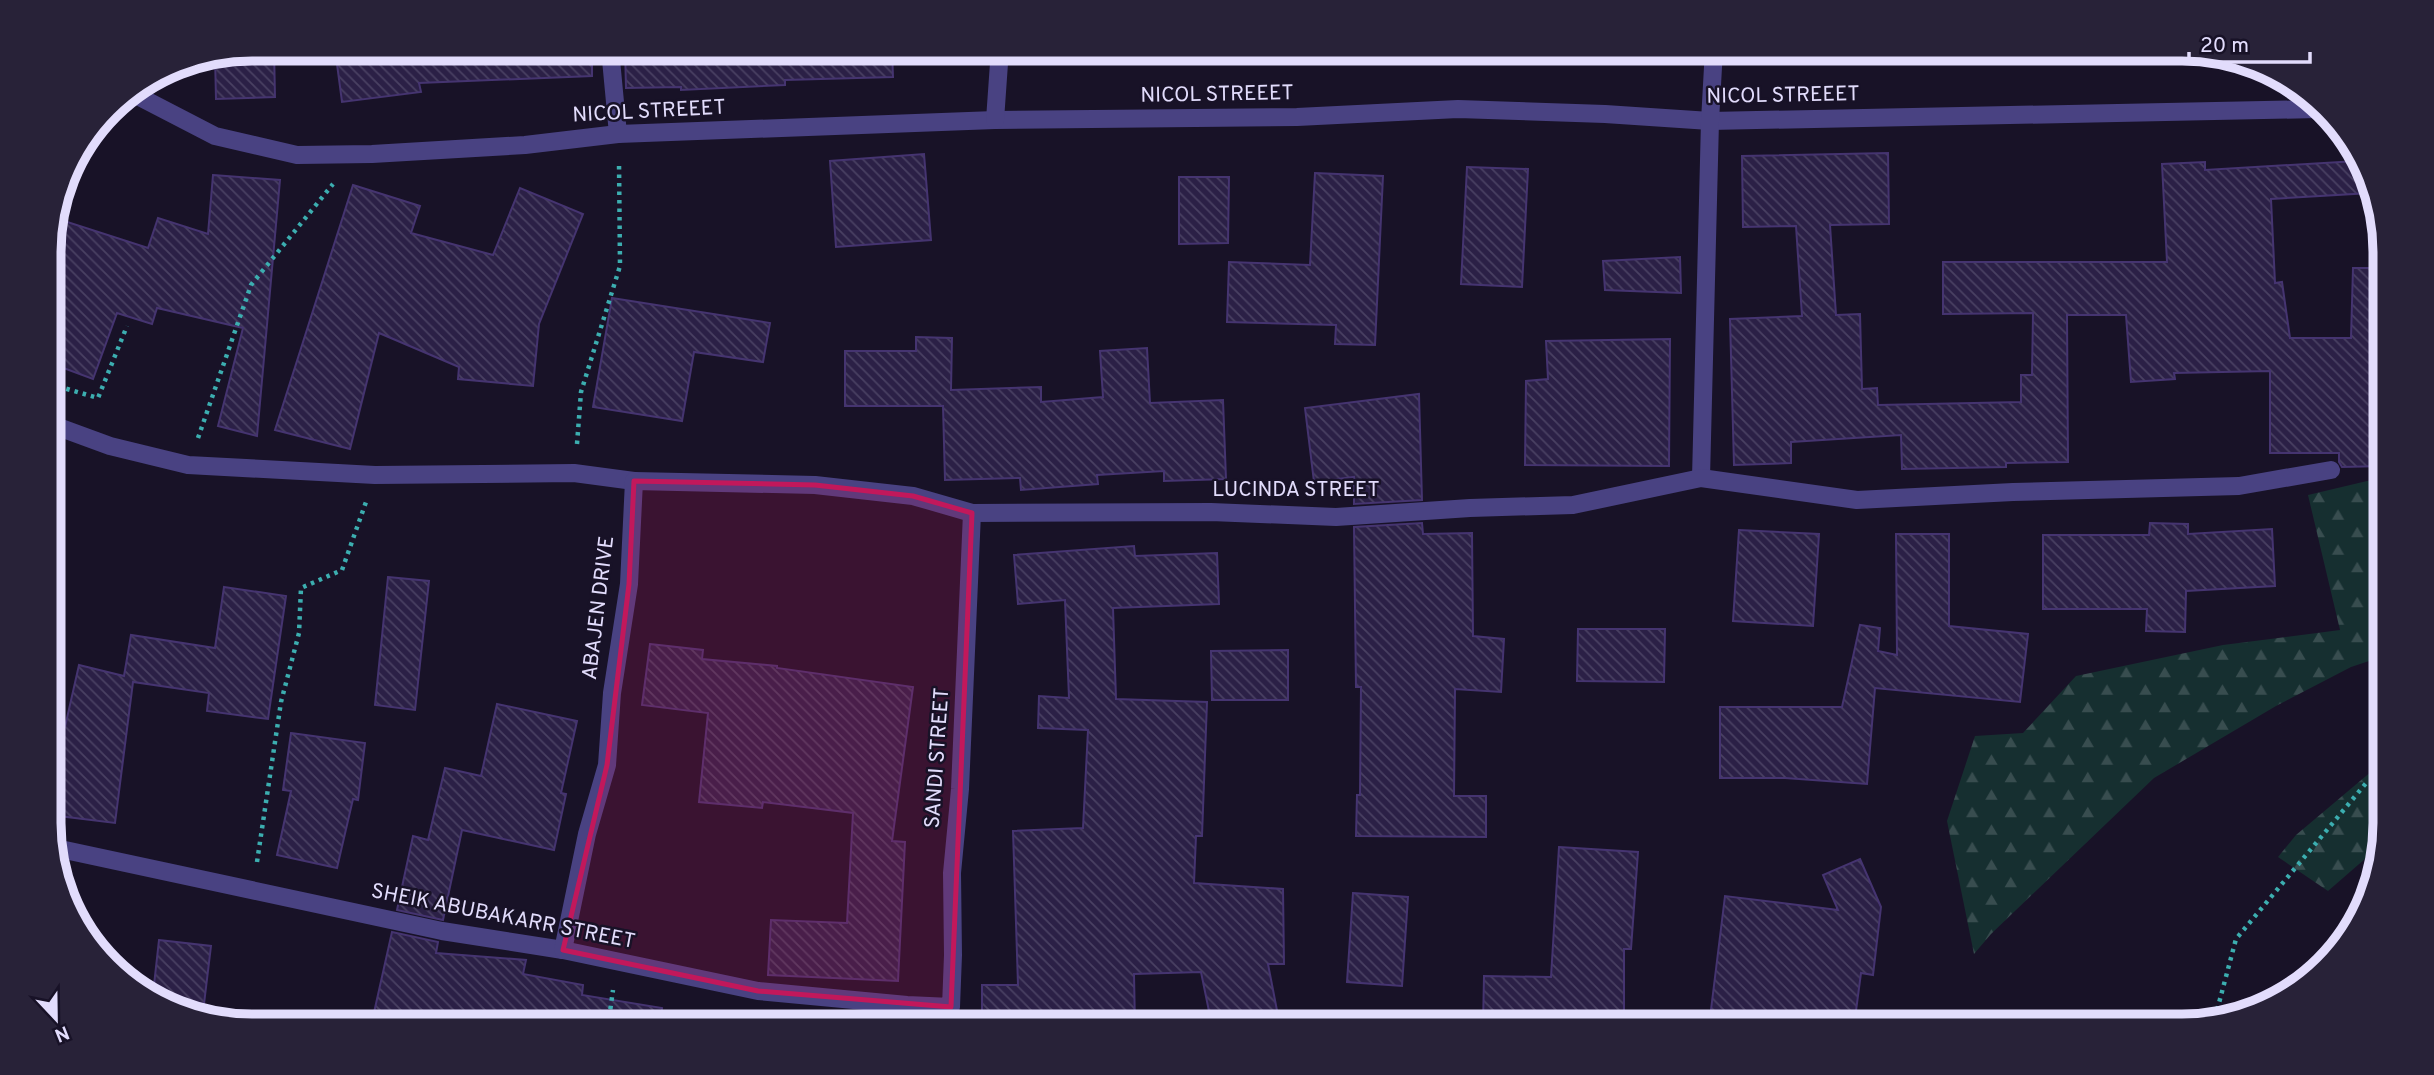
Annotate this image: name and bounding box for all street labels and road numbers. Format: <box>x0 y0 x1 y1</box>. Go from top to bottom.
street label: NICOL STREEET <box>1140 80 1294 110</box>
street label: NICOL STREEET <box>1706 81 1860 111</box>
street label: NICOL STREEET <box>572 95 726 129</box>
street label: LUCINDA STREET <box>1212 477 1380 504</box>
street label: ABAJEN DRIVE <box>577 534 621 682</box>
street label: SANDI STREET <box>920 687 956 829</box>
street label: SHEIK ABUBAKARR STREET <box>369 878 637 956</box>

